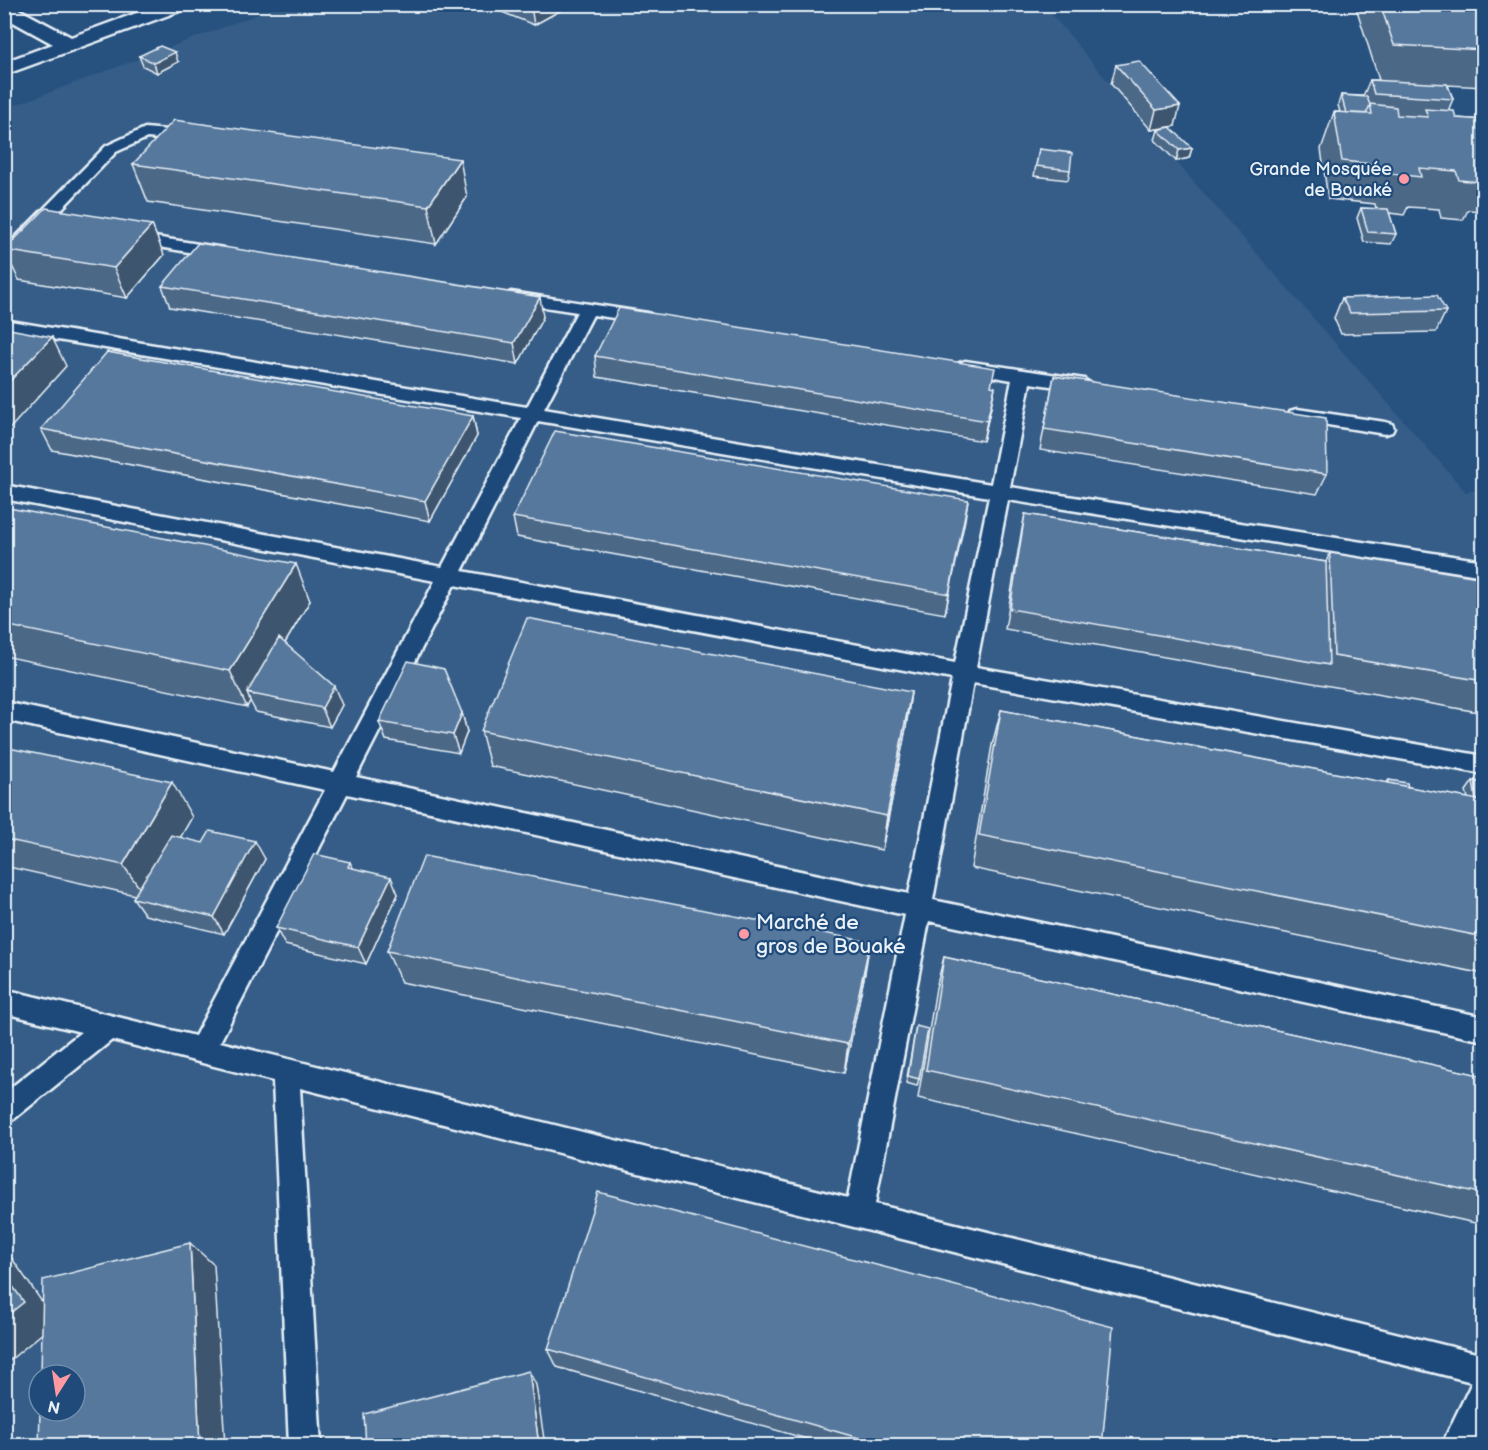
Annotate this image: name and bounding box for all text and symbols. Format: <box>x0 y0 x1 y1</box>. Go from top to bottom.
place label: Grande Mosquée de Bouaké <box>1249 159 1392 201</box>
marker: Grande Mosquée de Bouaké <box>1397 172 1411 186</box>
place label: Marché de gros de Bouaké <box>756 910 906 959</box>
marker: Marché de gros de Bouaké <box>737 927 751 941</box>
north arrow <box>27 1363 87 1423</box>
text: N <box>46 1396 62 1417</box>

